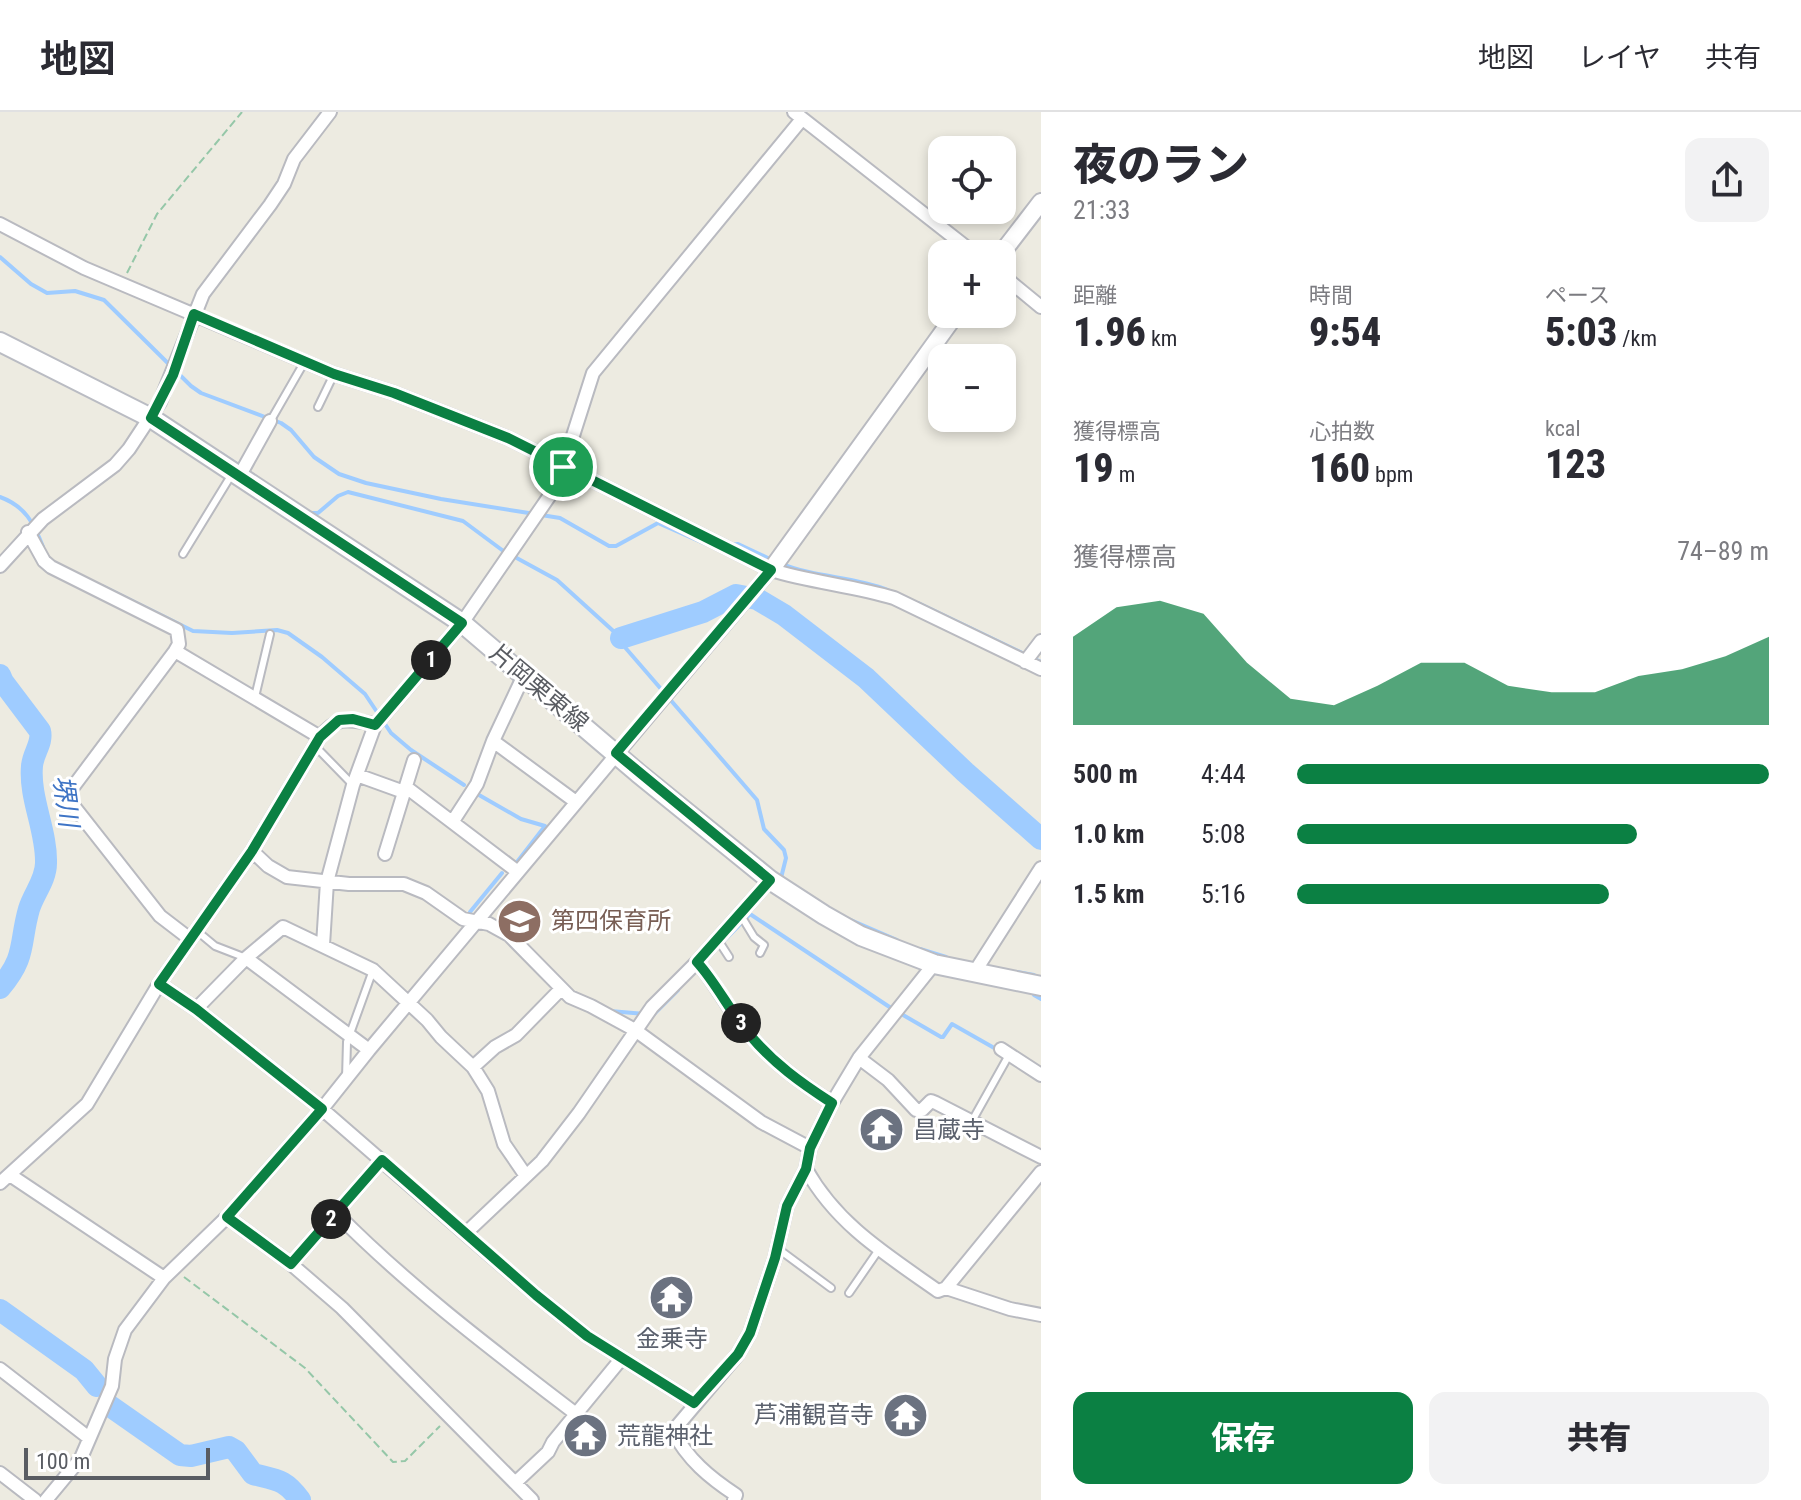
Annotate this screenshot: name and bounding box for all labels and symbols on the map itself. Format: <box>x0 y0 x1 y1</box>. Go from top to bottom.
pin <box>529 433 597 501</box>
street label: 片岡栗東線 <box>484 639 594 737</box>
pin: 1 <box>411 640 451 680</box>
water label: 堺川 <box>48 773 85 832</box>
school or university icon: 第四保育所 <box>496 897 544 945</box>
place label: 第四保育所 <box>551 907 671 935</box>
pin: 3 <box>721 1003 761 1043</box>
temple icon: 昌蔵寺 <box>858 1106 906 1154</box>
place label: 昌蔵寺 <box>913 1116 985 1144</box>
pin: 2 <box>311 1199 351 1239</box>
temple icon: 金乗寺 <box>648 1273 696 1321</box>
place label: 金乗寺 <box>636 1325 708 1353</box>
temple icon: 芦浦観音寺 <box>881 1391 929 1439</box>
place label: 芦浦観音寺 <box>754 1401 874 1429</box>
temple icon: 荒龍神社 <box>562 1412 610 1460</box>
place label: 荒龍神社 <box>617 1422 713 1450</box>
scale bar <box>24 1444 210 1480</box>

